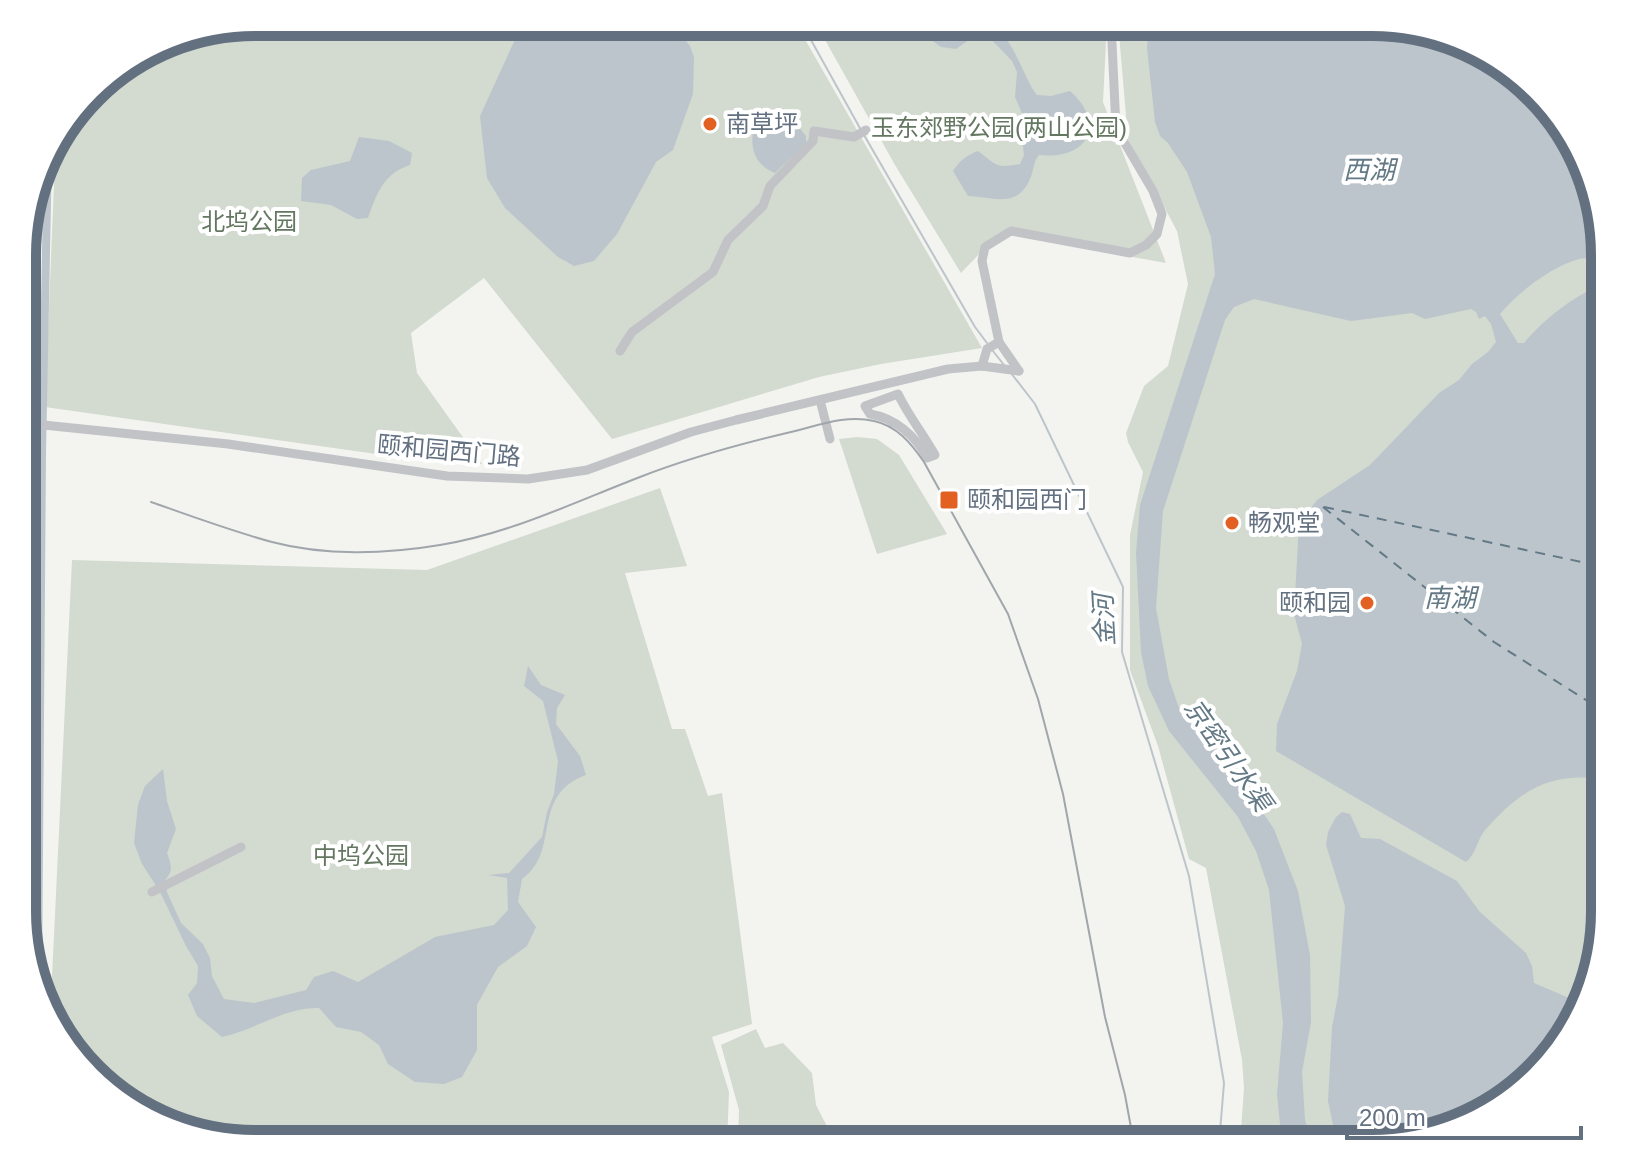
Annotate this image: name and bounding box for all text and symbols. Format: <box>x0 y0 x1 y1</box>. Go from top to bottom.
place label: 南草坪 <box>726 110 798 137</box>
park label: 玉东郊野公园(两山公园) <box>871 114 1127 141</box>
marker: 南草坪 <box>701 115 719 133</box>
water label: 西湖 <box>1343 155 1399 185</box>
park label: 北坞公园 <box>201 208 297 235</box>
street label: 颐和园西门路 <box>376 431 522 470</box>
place label: 颐和园西门 <box>967 486 1087 513</box>
marker: 颐和园西门 <box>938 489 960 511</box>
place label: 畅观堂 <box>1248 509 1320 536</box>
marker: 畅观堂 <box>1223 514 1241 532</box>
water label: 南湖 <box>1424 583 1480 613</box>
water label: 金河 <box>1087 588 1120 647</box>
place label: 颐和园 <box>1279 589 1351 616</box>
marker: 颐和园 <box>1358 594 1376 612</box>
water label: 京密引水渠 <box>1178 693 1280 820</box>
park label: 中坞公园 <box>313 842 409 869</box>
scale bar <box>1347 1090 1581 1140</box>
text: 200 m <box>1359 1104 1426 1131</box>

